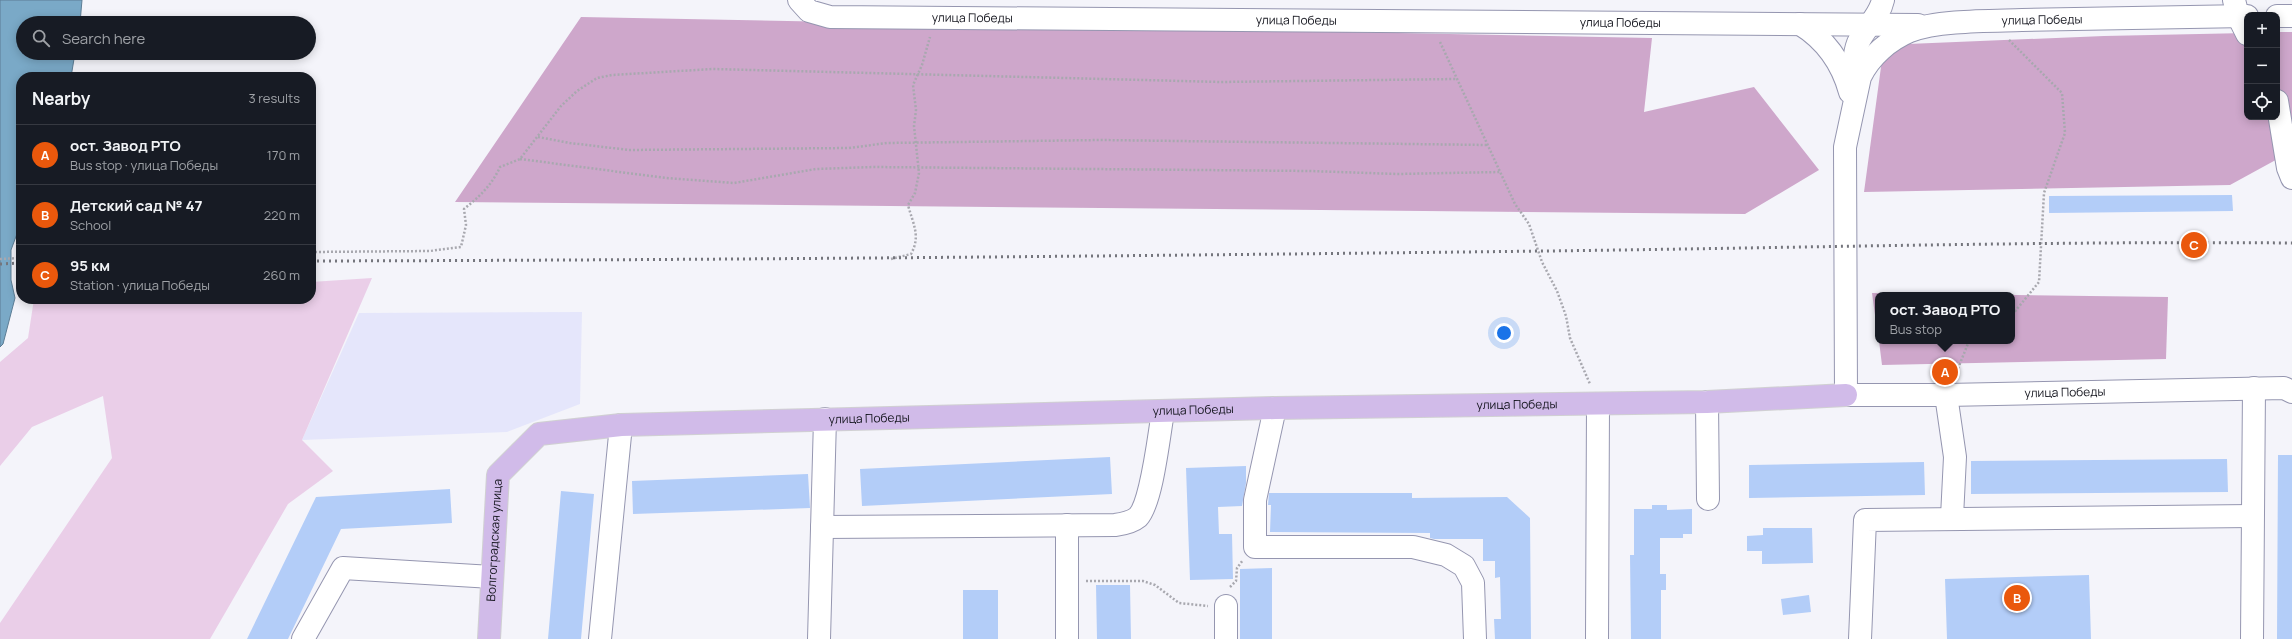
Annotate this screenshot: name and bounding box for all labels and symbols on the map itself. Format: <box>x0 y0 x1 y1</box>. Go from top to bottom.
street label: улица Победы <box>932 9 1013 26</box>
street label: улица Победы <box>2001 10 2083 29</box>
street label: улица Победы <box>1256 11 1337 29</box>
street label: улица Победы <box>1580 14 1661 31</box>
pin: C <box>2181 230 2207 260</box>
your location <box>1494 323 1514 343</box>
pin: A <box>1932 357 1958 387</box>
street label: улица Победы <box>2024 383 2106 401</box>
street label: улица Победы <box>1476 395 1558 413</box>
street label: улица Победы <box>1152 400 1234 419</box>
street label: улица Победы <box>828 408 910 428</box>
street label: Волгоградская улица <box>482 478 506 602</box>
pin: B <box>2004 583 2030 613</box>

